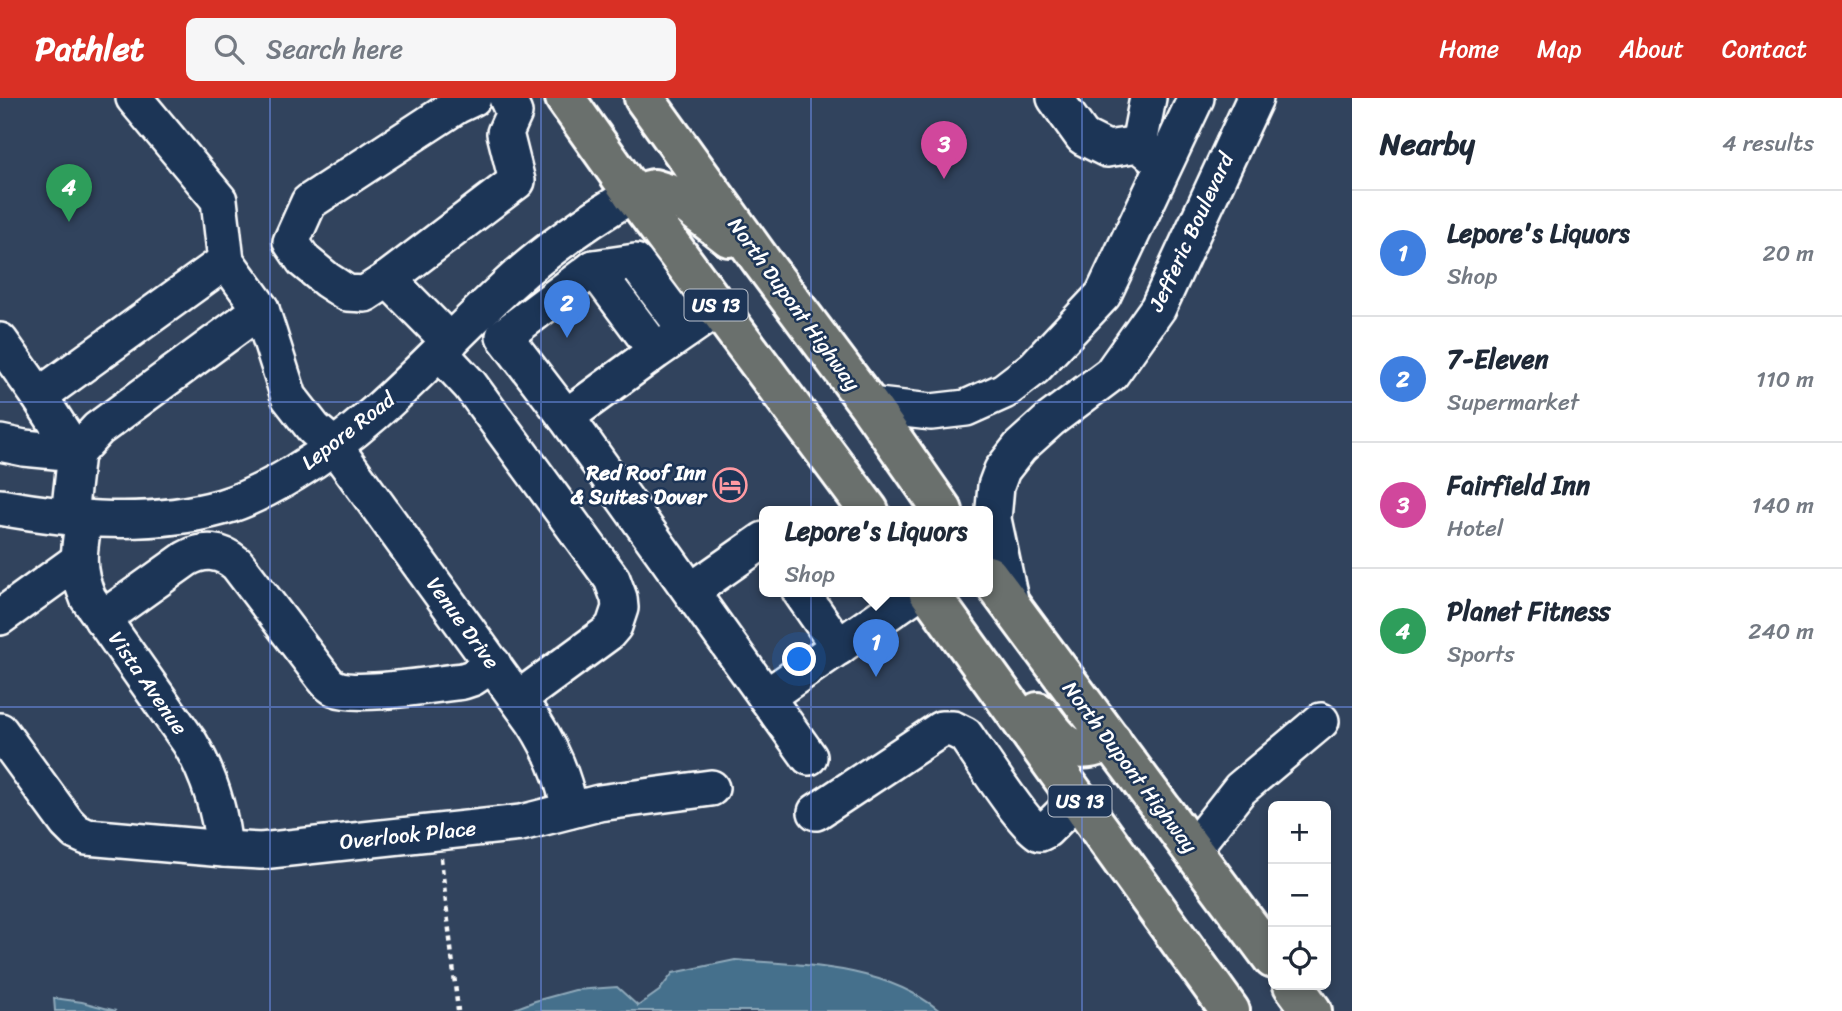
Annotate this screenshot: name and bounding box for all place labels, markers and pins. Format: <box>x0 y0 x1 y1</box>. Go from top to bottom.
pin: 3 <box>921 121 967 179</box>
pin: 4 <box>46 164 92 222</box>
pin: 2 <box>544 280 590 338</box>
place label: Red Roof Inn & Suites Dover <box>570 454 708 516</box>
hotel icon: Red Roof Inn & Suites Dover <box>711 466 749 504</box>
pin: 1 <box>853 619 899 677</box>

